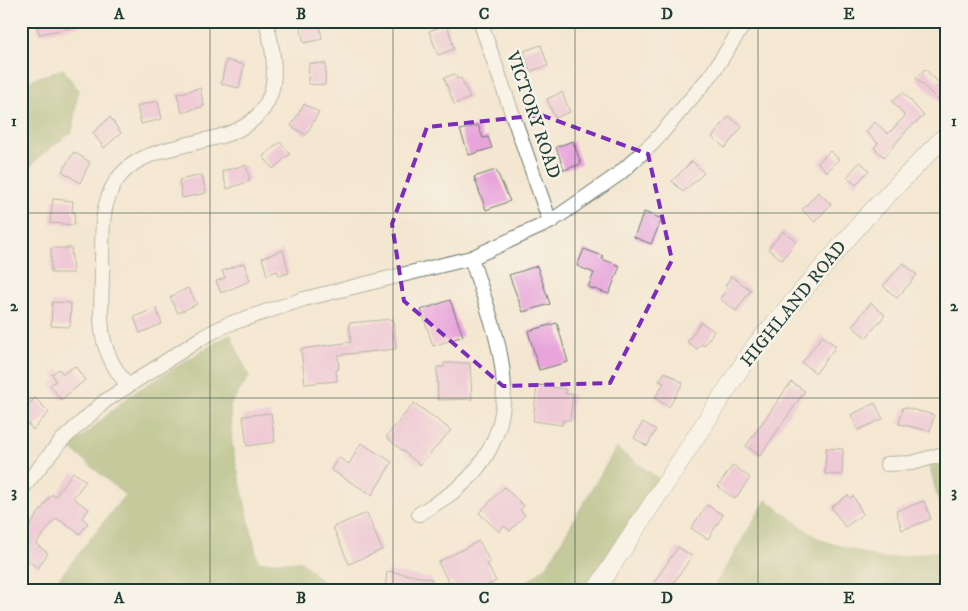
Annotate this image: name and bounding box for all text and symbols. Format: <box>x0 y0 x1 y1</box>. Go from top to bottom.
text: A <box>113 4 125 24</box>
text: B <box>296 4 306 24</box>
text: C <box>479 4 489 24</box>
text: D <box>661 4 673 24</box>
text: E <box>843 4 855 24</box>
street label: VICTORY ROAD <box>501 48 565 182</box>
text: 1 <box>11 111 17 131</box>
text: 1 <box>951 111 957 131</box>
street label: HIGHLAND ROAD <box>736 236 852 372</box>
text: 2 <box>10 296 19 316</box>
text: 2 <box>950 296 959 316</box>
text: 3 <box>11 482 17 502</box>
text: 3 <box>951 482 957 502</box>
text: A <box>113 588 125 608</box>
text: B <box>296 588 306 608</box>
text: C <box>479 588 489 608</box>
text: D <box>661 588 673 608</box>
text: E <box>843 588 855 608</box>

